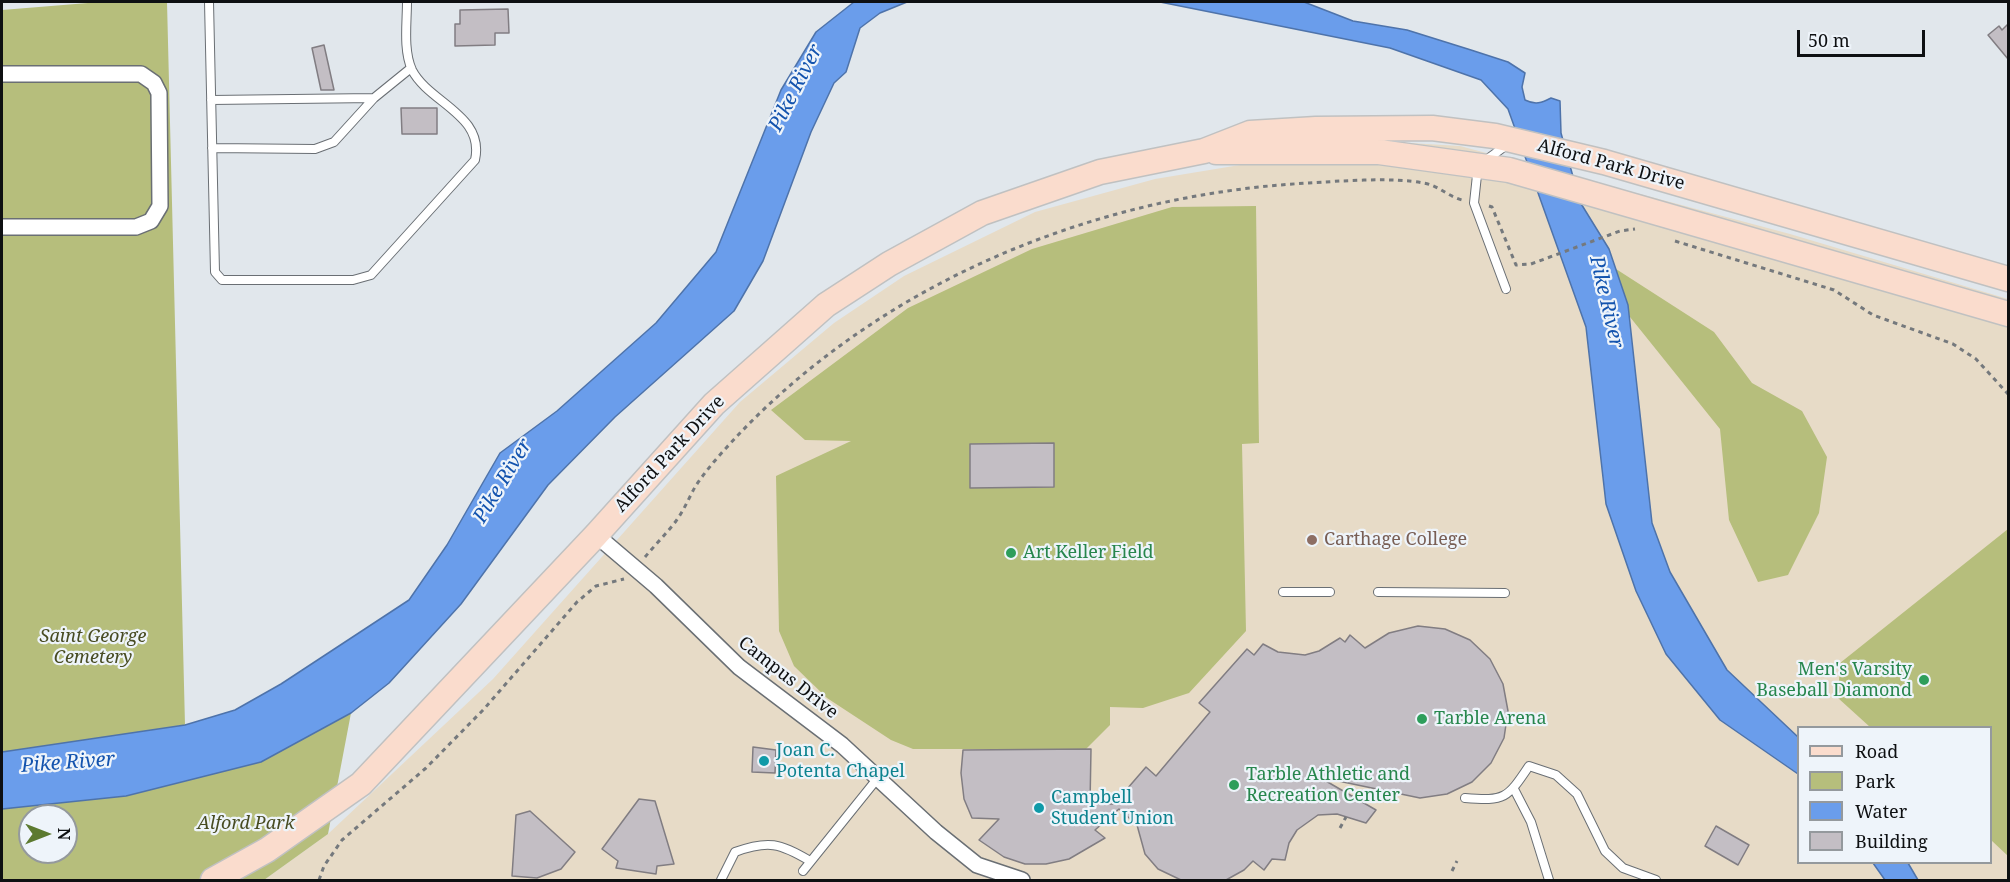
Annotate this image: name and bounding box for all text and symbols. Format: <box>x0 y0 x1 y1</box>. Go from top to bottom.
scale bar <box>1800 18 1928 56</box>
text: 50 m <box>1808 28 1850 52</box>
water label: Pike River <box>764 41 828 135</box>
street label: Alford Park Drive <box>1535 135 1687 195</box>
water label: Pike River <box>1584 254 1628 350</box>
street label: Alford Park Drive <box>610 391 730 517</box>
water label: Pike River <box>469 435 537 527</box>
place label: Carthage College <box>1324 529 1467 551</box>
marker: Carthage College <box>1305 533 1319 547</box>
place label: Art Keller Field <box>1023 542 1154 564</box>
marker: Art Keller Field <box>1004 546 1018 560</box>
park label: Saint George Cemetery <box>40 626 146 668</box>
street label: Campus Drive <box>734 632 842 724</box>
place label: Men's Varsity Baseball Diamond <box>1756 659 1912 702</box>
marker: Men's Varsity Baseball Diamond <box>1917 673 1931 687</box>
place label: Tarble Arena <box>1434 708 1547 730</box>
marker: Tarble Arena <box>1415 712 1429 726</box>
legend <box>1797 726 1992 864</box>
text: Road <box>1855 739 1898 763</box>
place label: Joan C. Potenta Chapel <box>776 740 905 783</box>
water label: Pike River <box>20 748 116 778</box>
marker: Joan C. Potenta Chapel <box>757 754 771 768</box>
place label: Tarble Athletic and Recreation Center <box>1246 764 1410 806</box>
text: Park <box>1855 769 1895 793</box>
marker: Tarble Athletic and Recreation Center <box>1227 778 1241 792</box>
place label: Campbell Student Union <box>1051 787 1174 830</box>
text: Water <box>1855 799 1907 823</box>
marker: Campbell Student Union <box>1032 801 1046 815</box>
north arrow <box>18 804 78 864</box>
park label: Alford Park <box>197 813 295 835</box>
text: N <box>53 828 75 840</box>
text: Building <box>1855 829 1928 853</box>

